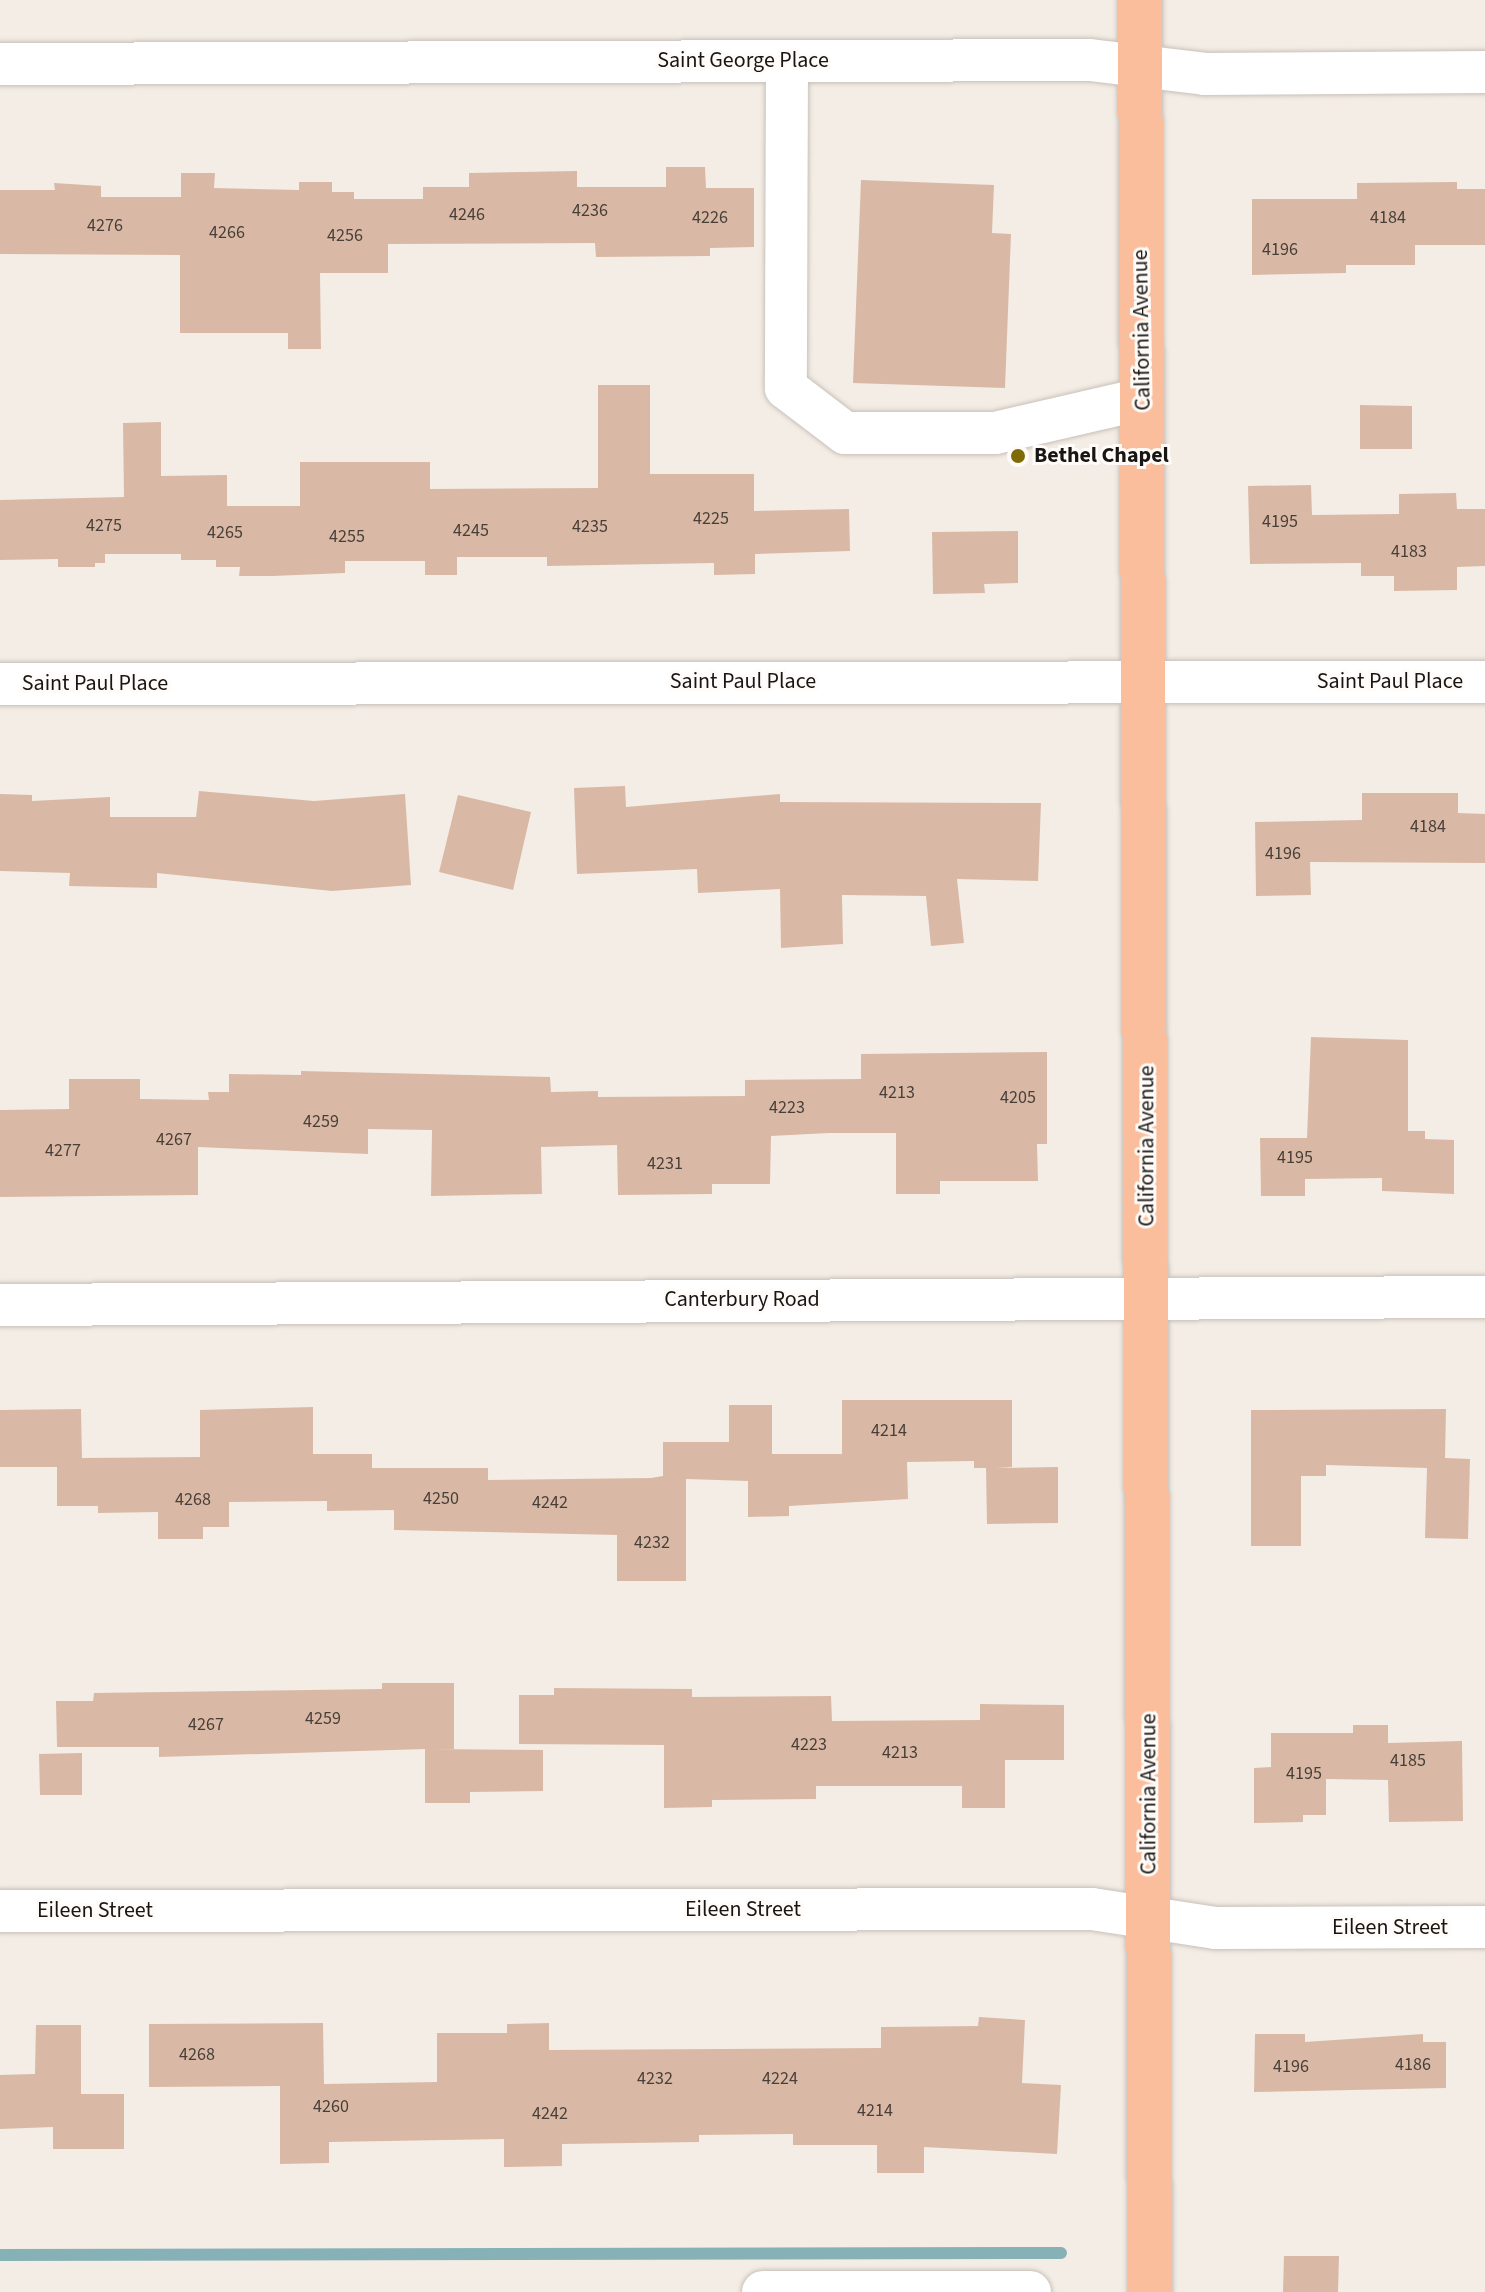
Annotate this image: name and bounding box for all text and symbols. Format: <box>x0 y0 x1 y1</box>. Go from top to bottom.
street label: Saint George Place <box>657 48 829 74</box>
house number: 4236 <box>572 200 608 222</box>
house number: 4246 <box>449 204 485 226</box>
house number: 4226 <box>692 207 728 229</box>
house number: 4184 <box>1370 207 1406 229</box>
house number: 4276 <box>87 215 123 237</box>
house number: 4266 <box>209 222 245 244</box>
house number: 4256 <box>327 225 363 247</box>
house number: 4196 <box>1262 239 1298 261</box>
street label: California Avenue <box>1127 249 1157 411</box>
place label: Bethel Chapel <box>1034 443 1169 469</box>
marker: Bethel Chapel <box>1009 447 1027 465</box>
house number: 4225 <box>693 508 729 530</box>
house number: 4195 <box>1262 511 1298 533</box>
house number: 4275 <box>86 515 122 537</box>
house number: 4235 <box>572 516 608 538</box>
house number: 4245 <box>453 520 489 542</box>
house number: 4265 <box>207 522 243 544</box>
house number: 4255 <box>329 526 365 548</box>
house number: 4183 <box>1391 541 1427 563</box>
street label: Saint Paul Place <box>670 669 816 695</box>
street label: Saint Paul Place <box>1317 669 1463 695</box>
street label: Saint Paul Place <box>22 671 168 697</box>
house number: 4184 <box>1410 816 1446 838</box>
house number: 4196 <box>1265 843 1301 865</box>
street label: California Avenue <box>1134 1065 1160 1227</box>
house number: 4213 <box>879 1082 915 1104</box>
house number: 4205 <box>1000 1087 1036 1109</box>
house number: 4223 <box>769 1097 805 1119</box>
house number: 4259 <box>303 1111 339 1133</box>
house number: 4267 <box>156 1129 192 1151</box>
house number: 4277 <box>45 1140 81 1162</box>
house number: 4195 <box>1277 1147 1313 1169</box>
house number: 4231 <box>647 1153 683 1175</box>
street label: Canterbury Road <box>664 1287 820 1313</box>
house number: 4214 <box>871 1420 907 1442</box>
house number: 4250 <box>423 1488 459 1510</box>
house number: 4268 <box>175 1489 211 1511</box>
house number: 4242 <box>532 1492 568 1514</box>
house number: 4232 <box>634 1532 670 1554</box>
house number: 4259 <box>305 1708 341 1730</box>
street label: California Avenue <box>1136 1713 1162 1875</box>
house number: 4267 <box>188 1714 224 1736</box>
house number: 4223 <box>791 1734 827 1756</box>
house number: 4213 <box>882 1742 918 1764</box>
house number: 4185 <box>1390 1750 1426 1772</box>
house number: 4195 <box>1286 1763 1322 1785</box>
street label: Eileen Street <box>685 1897 801 1923</box>
street label: Eileen Street <box>37 1898 153 1924</box>
street label: Eileen Street <box>1332 1915 1448 1941</box>
house number: 4268 <box>179 2044 215 2066</box>
house number: 4186 <box>1395 2054 1431 2076</box>
house number: 4196 <box>1273 2056 1309 2078</box>
house number: 4232 <box>637 2068 673 2090</box>
house number: 4224 <box>762 2068 798 2090</box>
house number: 4260 <box>313 2096 349 2118</box>
house number: 4214 <box>857 2100 893 2122</box>
house number: 4242 <box>532 2103 568 2125</box>

